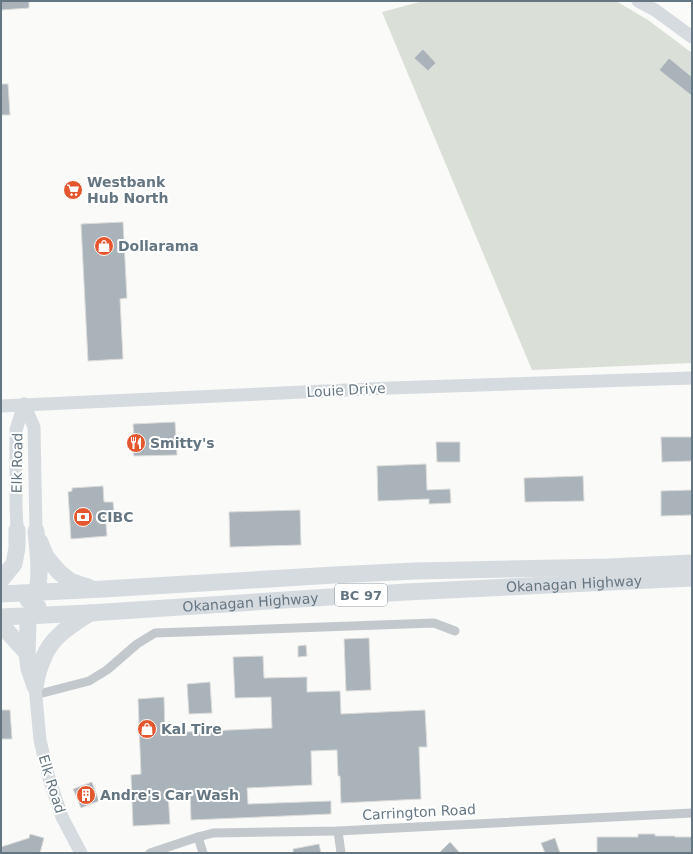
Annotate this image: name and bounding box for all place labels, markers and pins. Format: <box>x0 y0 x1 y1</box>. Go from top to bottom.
place label: Westbank Hub North <box>87 174 168 206</box>
supermarket icon: Westbank Hub North <box>62 179 84 201</box>
shop icon: Dollarama <box>93 235 115 257</box>
place label: Dollarama <box>118 238 199 254</box>
restaurant icon: Smitty's <box>125 432 147 454</box>
place label: Smitty's <box>150 435 215 451</box>
bank icon: CIBC <box>72 506 94 528</box>
place label: CIBC <box>97 509 133 525</box>
shop icon: Kal Tire <box>136 718 158 740</box>
place label: Kal Tire <box>161 721 222 737</box>
building icon: Andre's Car Wash <box>75 784 97 806</box>
place label: Andre's Car Wash <box>100 787 239 803</box>

